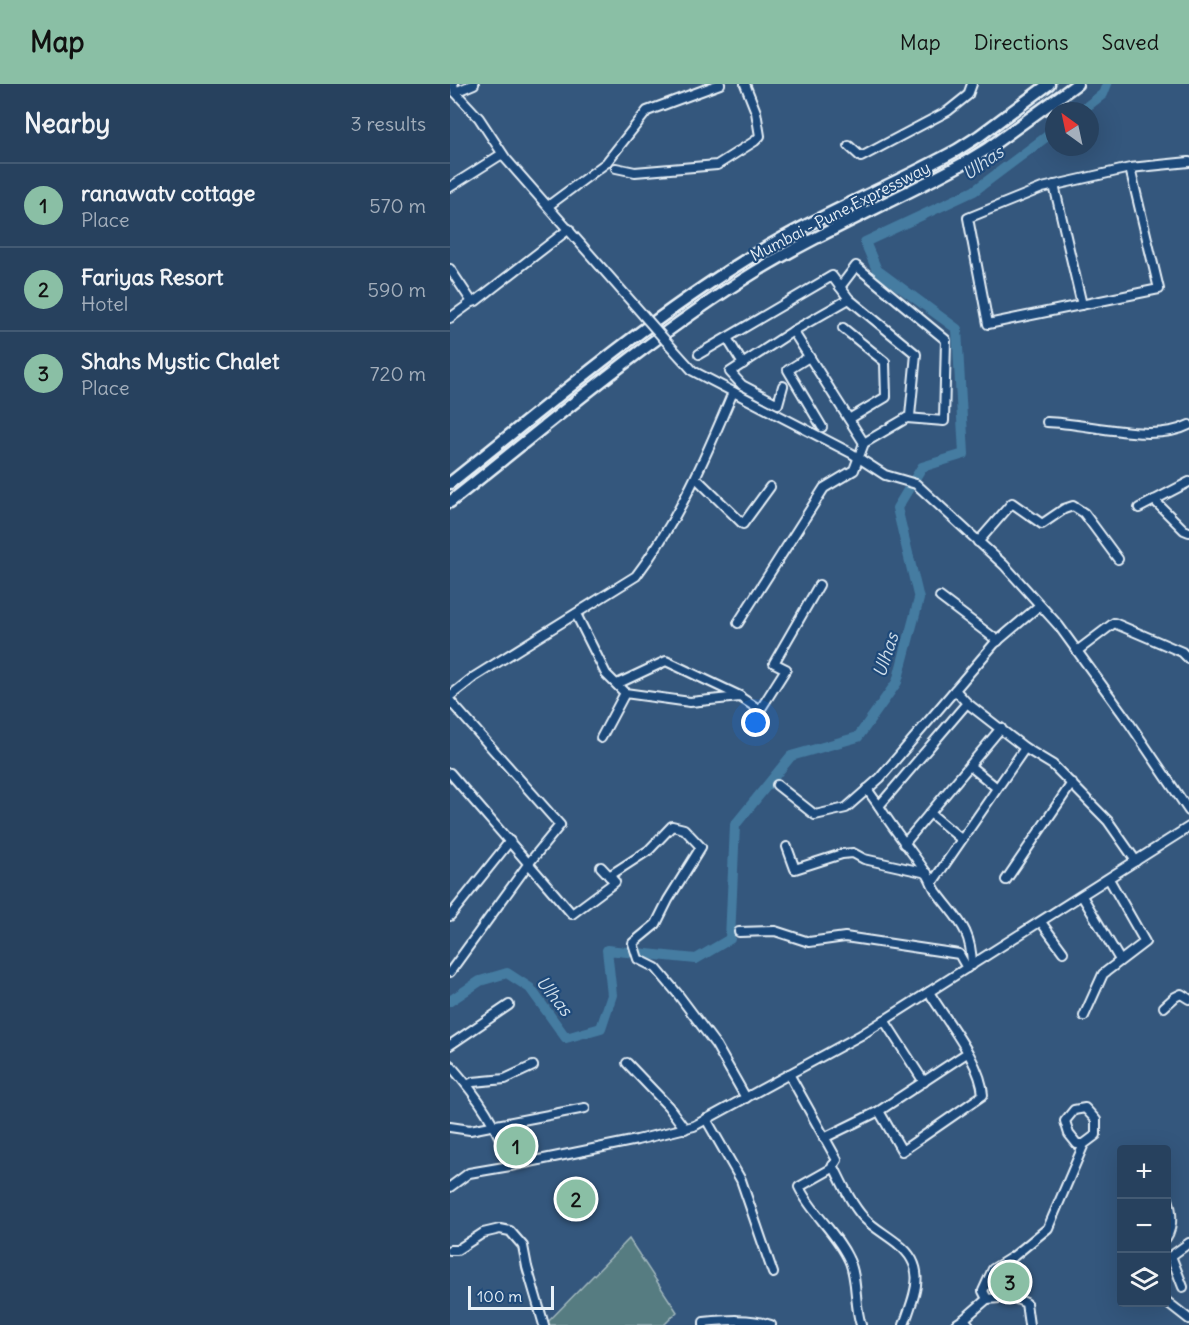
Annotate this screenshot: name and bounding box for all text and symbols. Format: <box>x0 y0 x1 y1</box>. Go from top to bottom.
text: Map <box>30 24 84 60</box>
text: Map <box>900 29 941 56</box>
text: Directions <box>974 29 1068 56</box>
text: Saved <box>1101 29 1159 56</box>
north arrow <box>1045 102 1099 156</box>
text: Nearby <box>24 107 110 140</box>
text: 3 results <box>350 111 426 136</box>
water label: Ulhas <box>958 139 1009 185</box>
street label: Mumbai - Pune Expressway <box>747 157 933 265</box>
text: ranawatv cottage <box>81 179 255 207</box>
text: 1 <box>40 193 47 218</box>
text: 570 m <box>369 193 426 218</box>
text: Place <box>81 207 129 232</box>
text: Fariyas Resort <box>81 263 223 291</box>
text: 2 <box>38 277 49 302</box>
text: 590 m <box>368 277 426 302</box>
text: Hotel <box>81 291 128 316</box>
text: Shahs Mystic Chalet <box>81 347 279 375</box>
text: 3 <box>38 361 49 386</box>
text: 720 m <box>370 361 426 386</box>
text: Place <box>81 375 129 400</box>
water label: Ulhas <box>868 628 904 680</box>
your location <box>741 708 770 737</box>
water label: Ulhas <box>531 971 579 1022</box>
pin: 1 <box>496 1124 536 1168</box>
map controls <box>1117 1145 1171 1307</box>
button: + <box>1117 1145 1171 1199</box>
pin: 2 <box>556 1176 596 1222</box>
button: − <box>1117 1199 1171 1253</box>
button: layers <box>1117 1253 1171 1307</box>
pin: 3 <box>990 1260 1030 1304</box>
scale bar <box>468 1283 554 1310</box>
text: 100 m <box>477 1286 522 1306</box>

